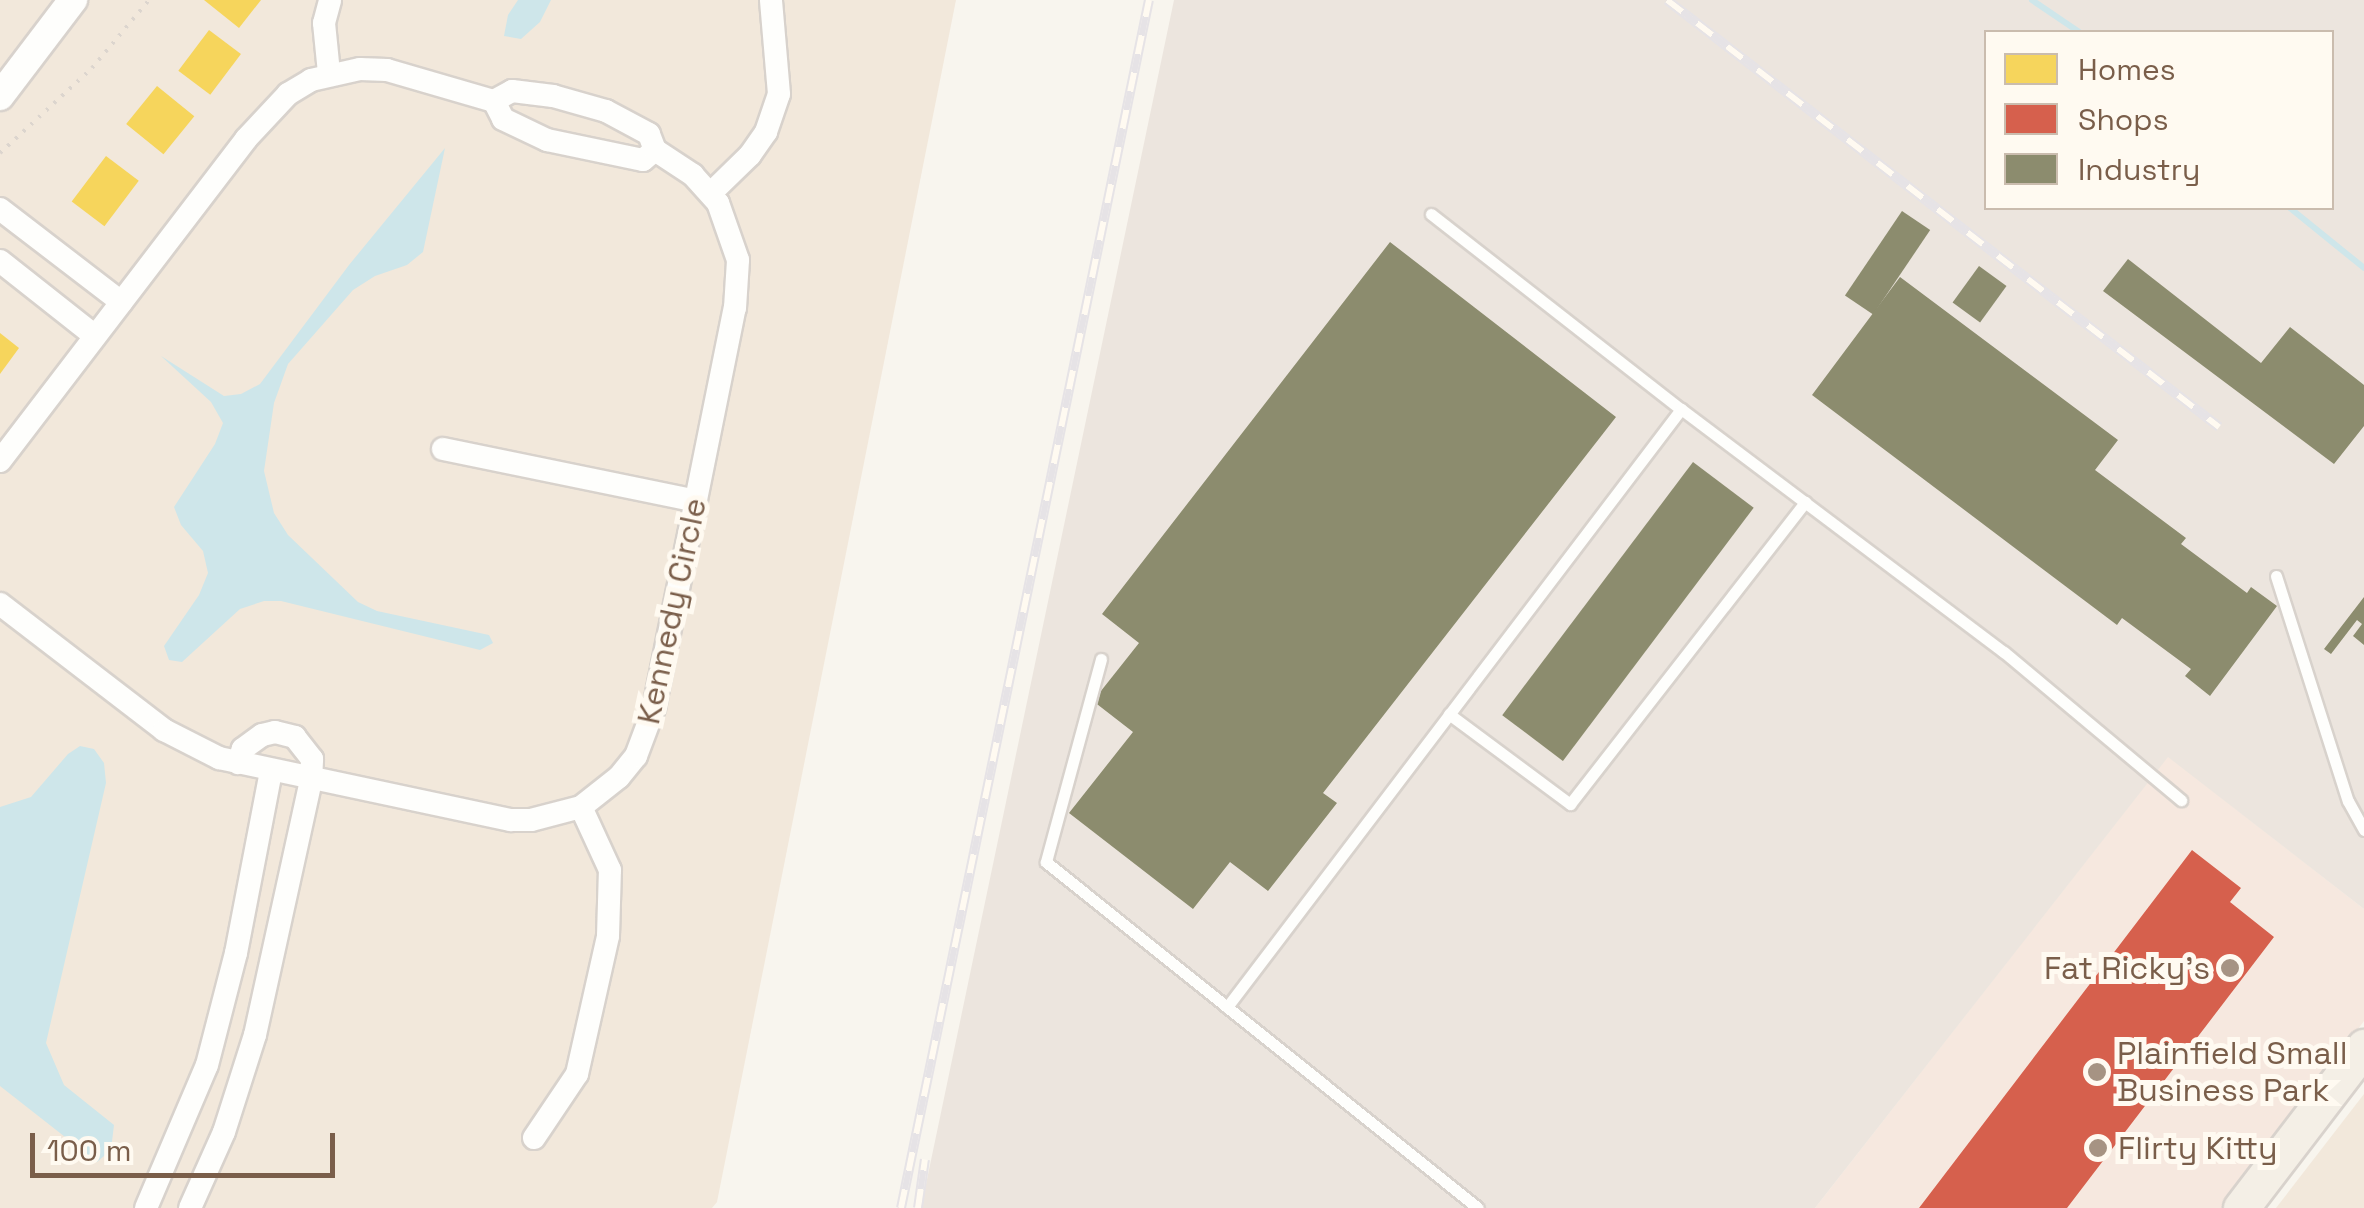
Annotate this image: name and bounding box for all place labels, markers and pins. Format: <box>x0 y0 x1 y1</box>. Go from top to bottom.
place label: Fat Ricky's <box>2044 949 2210 987</box>
marker: Fat Ricky's <box>2219 957 2241 979</box>
place label: Plainfield Small Business Park <box>2117 1035 2348 1110</box>
marker: Plainfield Small Business Park <box>2086 1061 2108 1083</box>
place label: Flirty Kitty <box>2118 1129 2278 1167</box>
marker: Flirty Kitty <box>2087 1137 2109 1159</box>

